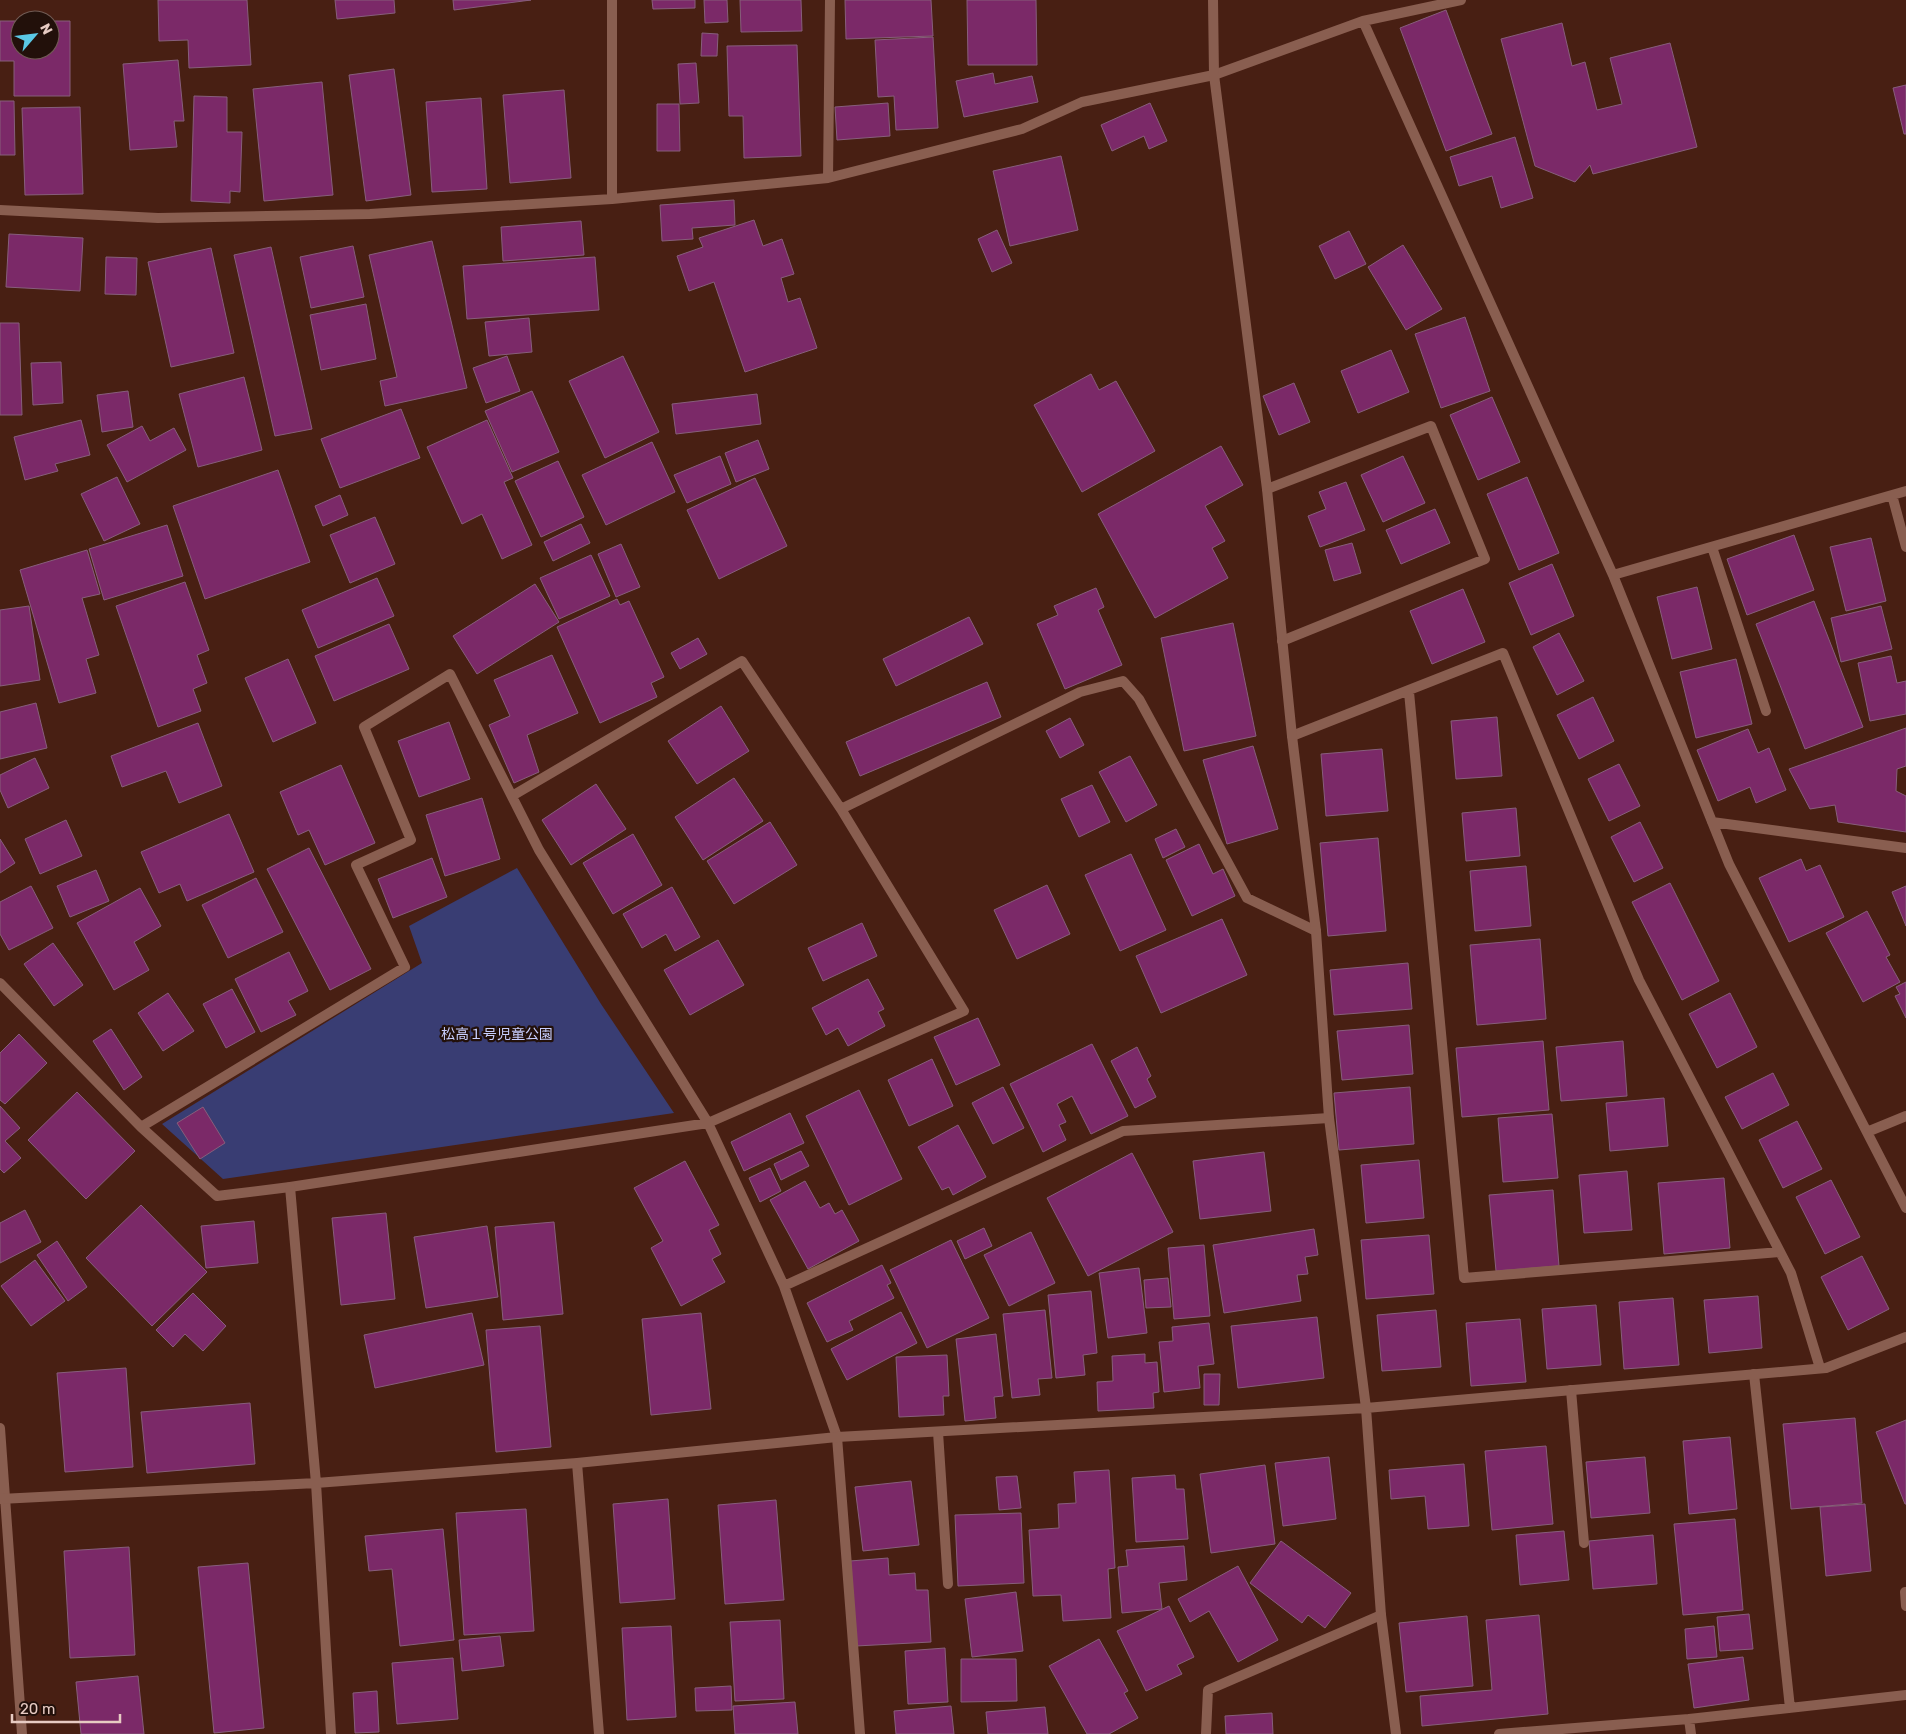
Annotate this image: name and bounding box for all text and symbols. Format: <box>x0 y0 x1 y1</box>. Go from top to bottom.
north arrow <box>10 10 60 60</box>
text: N <box>36 21 56 38</box>
park label: 松高１号児童公園 <box>441 1026 553 1043</box>
scale bar <box>12 1692 120 1724</box>
text: 20 m <box>20 1700 55 1718</box>

